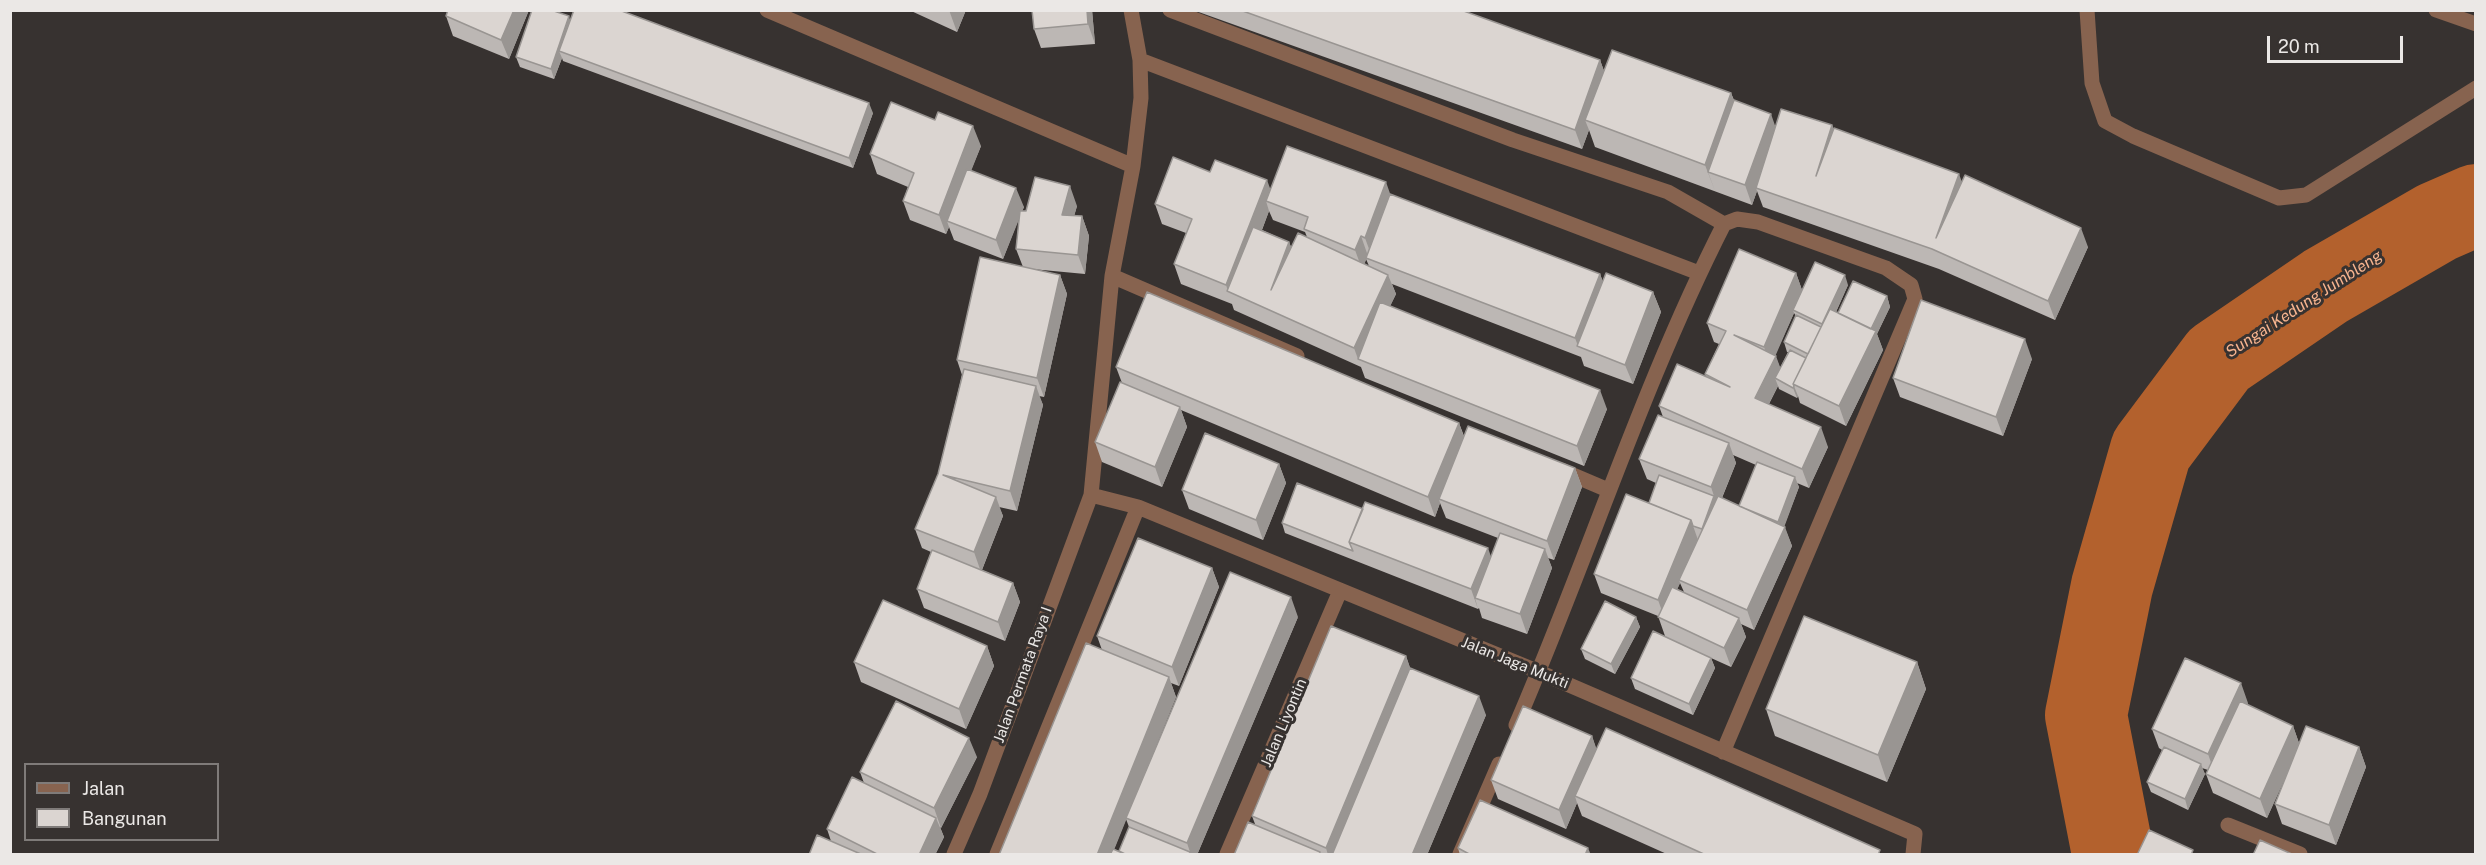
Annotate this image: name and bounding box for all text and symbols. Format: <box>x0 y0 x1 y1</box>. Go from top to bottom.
scale bar <box>2270 24 2406 62</box>
text: 20 m <box>2278 36 2320 57</box>
water label: Sungai Kedung Jumbleng <box>2222 246 2386 362</box>
street label: Jalan Permata Raya I <box>990 604 1056 746</box>
street label: Jalan Jaga Mukti <box>1459 633 1571 693</box>
street label: Jalan Liyontin <box>1257 676 1311 770</box>
legend <box>24 763 219 841</box>
text: Jalan <box>82 778 125 799</box>
text: Bangunan <box>82 808 167 829</box>

